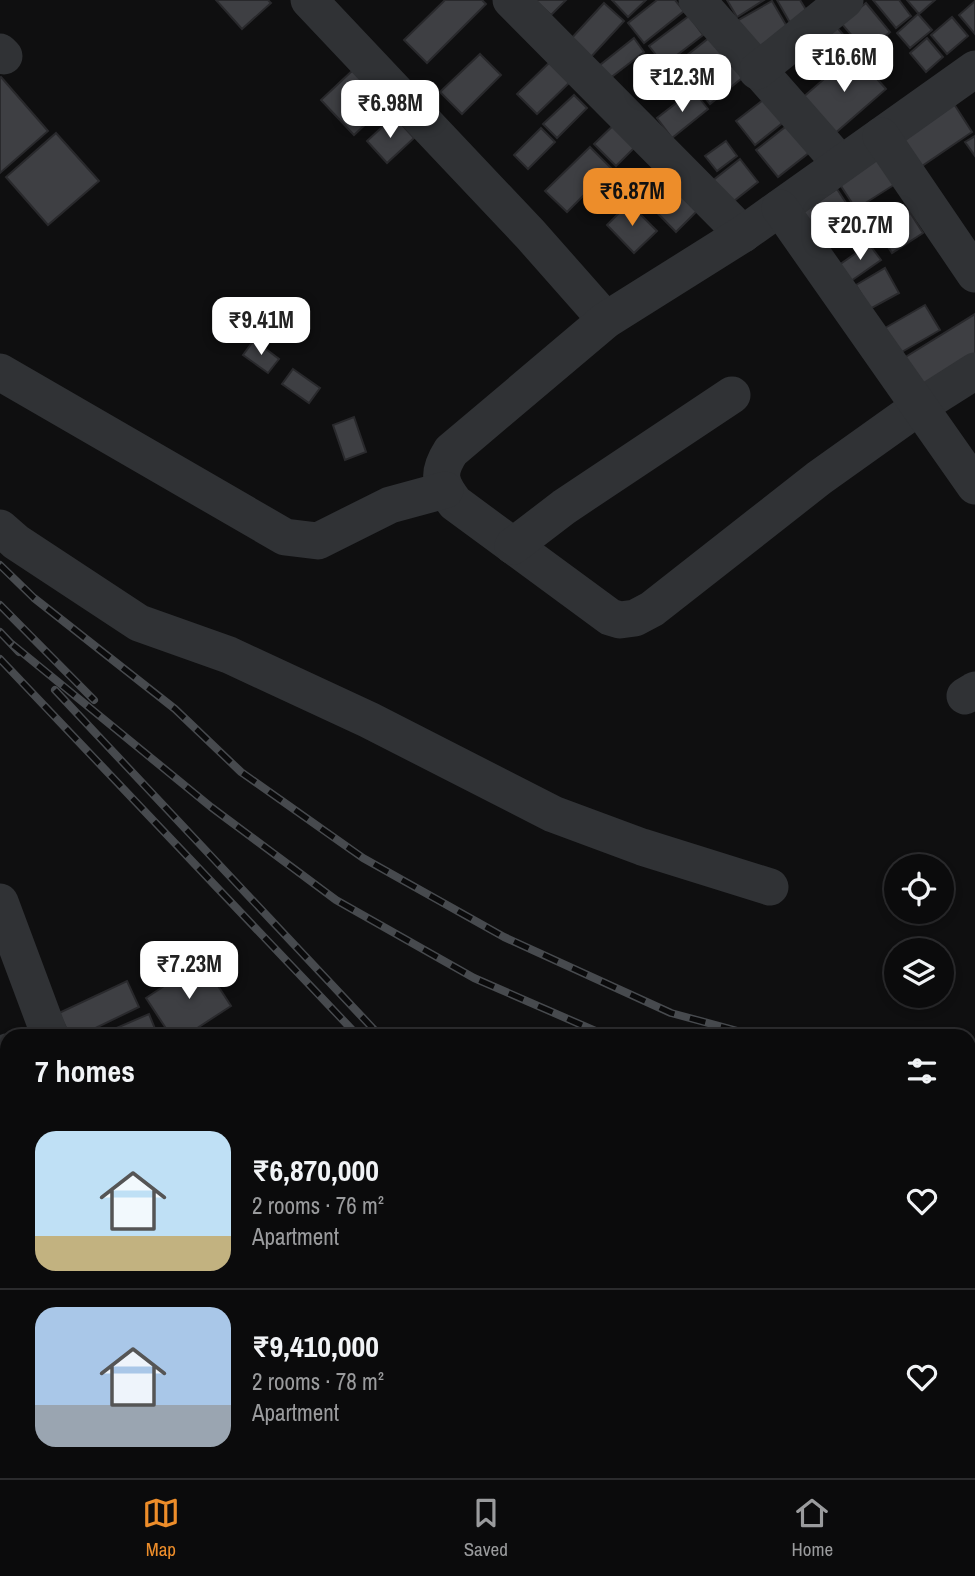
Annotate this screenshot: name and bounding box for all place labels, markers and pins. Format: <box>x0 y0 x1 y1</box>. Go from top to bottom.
pin: ₹16.6M <box>787 34 901 94</box>
pin: ₹12.3M <box>625 54 739 114</box>
pin: ₹6.98M <box>333 80 447 140</box>
pin: ₹6.87M <box>575 168 689 228</box>
pin: ₹20.7M <box>803 202 917 262</box>
pin: ₹9.41M <box>204 298 318 357</box>
pin: ₹7.23M <box>132 942 246 1001</box>

